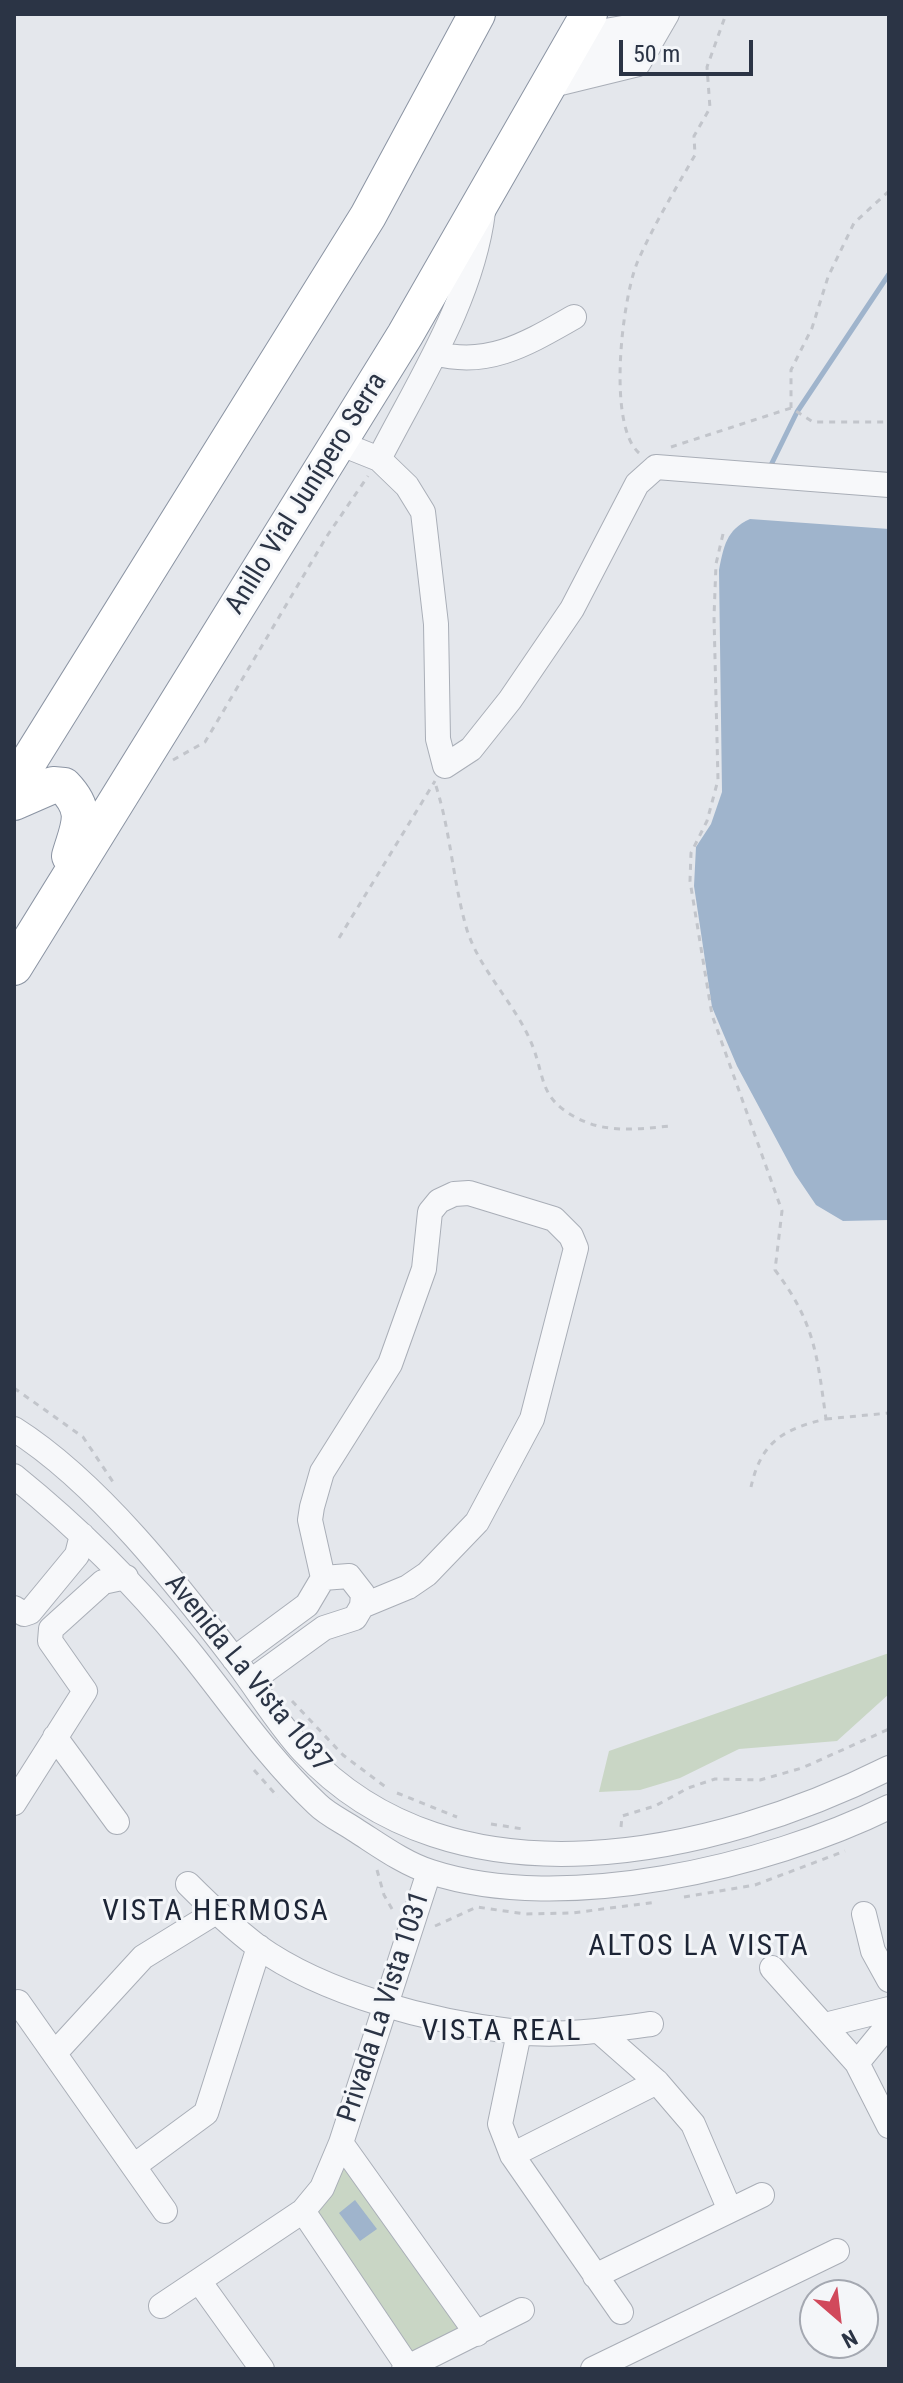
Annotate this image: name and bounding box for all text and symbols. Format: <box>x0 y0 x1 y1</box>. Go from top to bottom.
scale bar <box>623 24 757 74</box>
text: 50 m <box>633 40 680 68</box>
street label: Anillo Vial Junípero Serra <box>219 367 395 621</box>
street label: Avenida La Vista 1037 <box>157 1568 337 1780</box>
street label: Privada La Vista 1031 <box>332 1887 438 2127</box>
district label: VISTA HERMOSA <box>102 1894 330 1930</box>
district label: ALTOS LA VISTA <box>588 1929 810 1965</box>
district label: VISTA REAL <box>422 2014 582 2050</box>
north arrow <box>799 2279 879 2359</box>
text: N <box>838 2325 861 2353</box>

